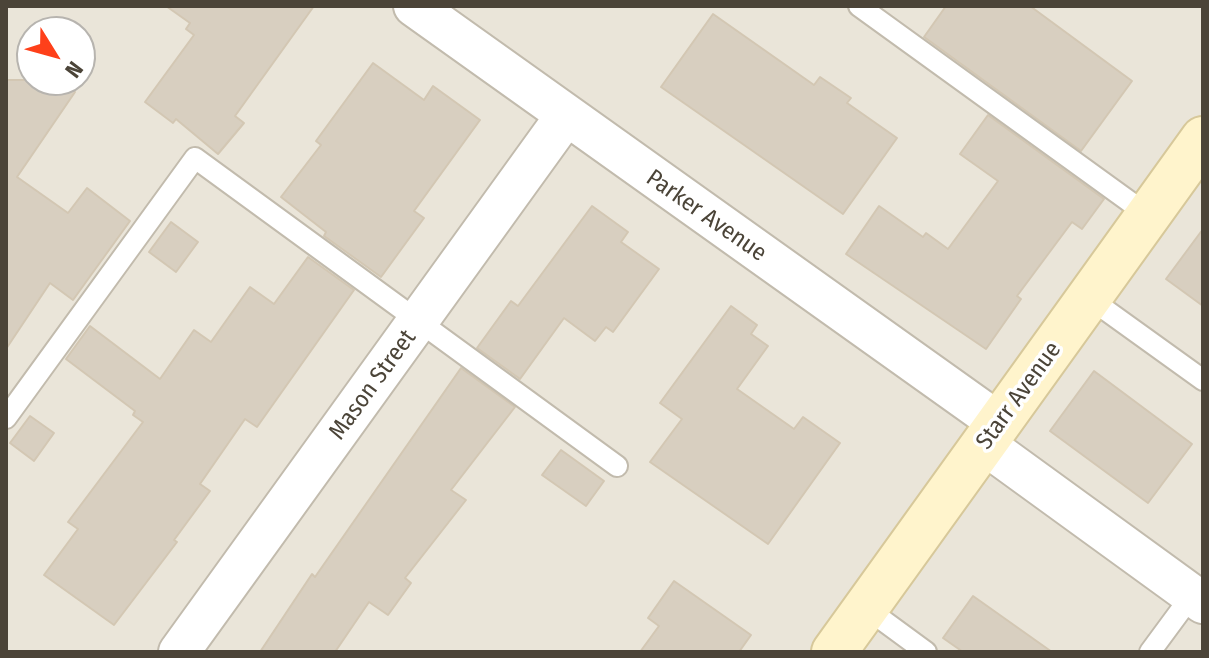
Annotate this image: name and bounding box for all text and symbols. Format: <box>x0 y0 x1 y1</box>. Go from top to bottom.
north arrow <box>16 16 96 96</box>
text: N <box>59 56 89 83</box>
street label: Parker Avenue <box>640 164 772 268</box>
street label: Mason Street <box>323 324 423 446</box>
street label: Starr Avenue <box>970 337 1068 455</box>

